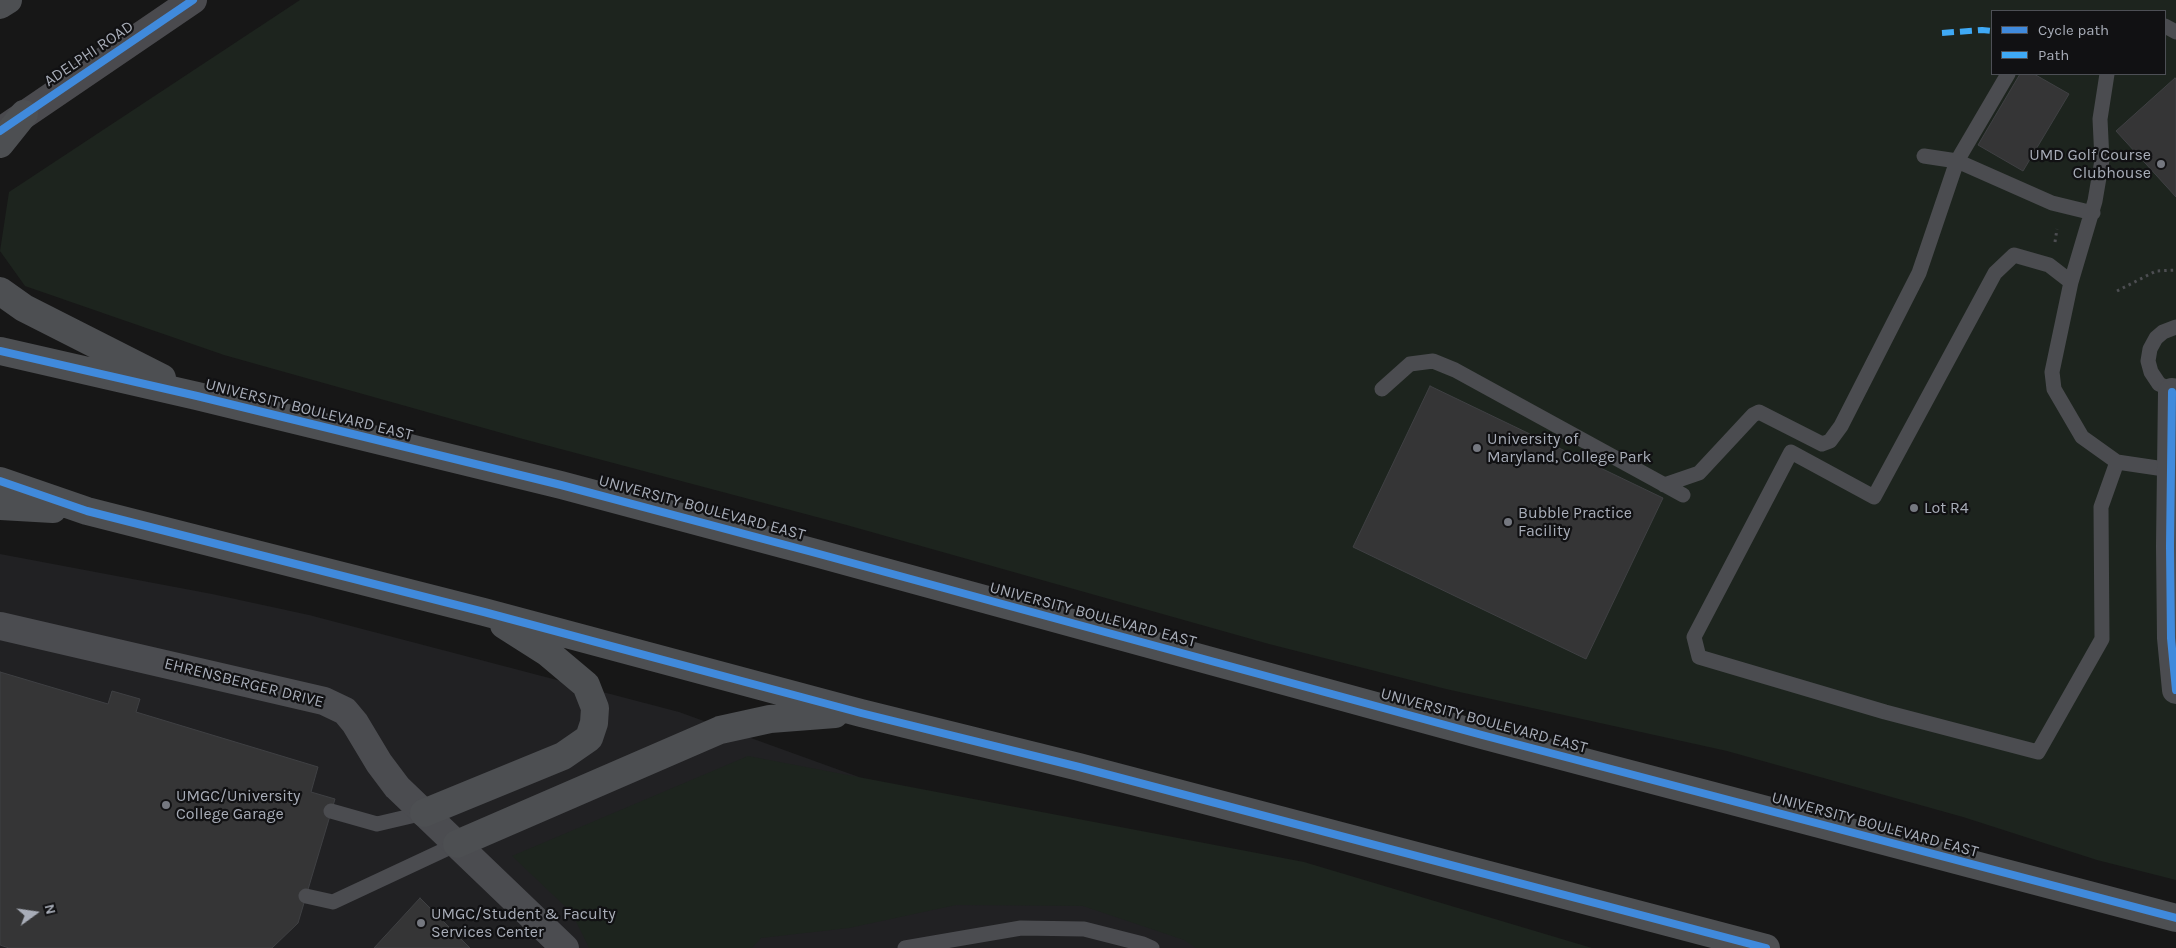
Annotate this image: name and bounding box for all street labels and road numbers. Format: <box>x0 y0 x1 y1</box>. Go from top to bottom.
street label: ADELPHI ROAD <box>41 17 137 91</box>
street label: UNIVERSITY BOULEVARD EAST <box>203 375 415 445</box>
street label: UNIVERSITY BOULEVARD EAST <box>597 471 807 545</box>
street label: UNIVERSITY BOULEVARD EAST <box>988 578 1198 652</box>
street label: EHRENSBERGER DRIVE <box>162 654 326 712</box>
street label: UNIVERSITY BOULEVARD EAST <box>1379 684 1589 758</box>
street label: UNIVERSITY BOULEVARD EAST <box>1770 788 1980 862</box>

